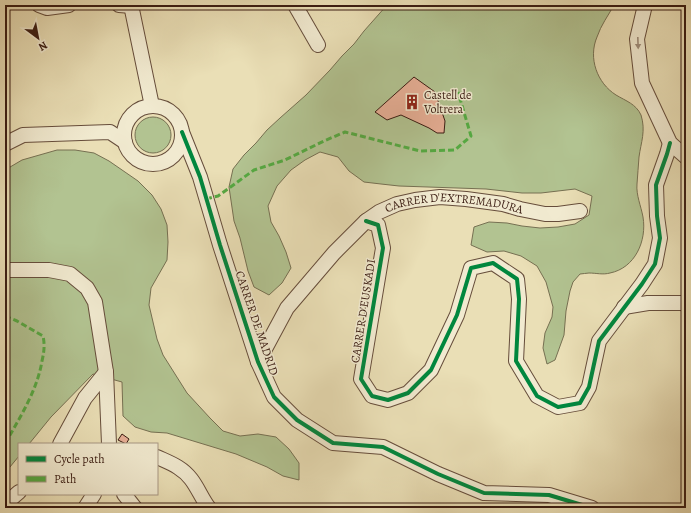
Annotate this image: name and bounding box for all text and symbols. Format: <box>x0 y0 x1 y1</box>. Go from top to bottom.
north arrow <box>18 18 58 58</box>
one-way arrow <box>635 37 641 50</box>
text: N <box>36 38 50 55</box>
place label: Castell de Voltrera <box>423 87 471 117</box>
building icon: Castell de Voltrera <box>403 93 421 111</box>
street label: CARRER D'EXTREMADURA <box>382 189 526 218</box>
street label: CARRER D'EUSKADI <box>347 258 379 364</box>
street label: CARRER DE MADRID <box>232 269 282 377</box>
legend <box>18 443 158 495</box>
text: Cycle path <box>54 451 105 467</box>
text: Path <box>54 471 77 487</box>

